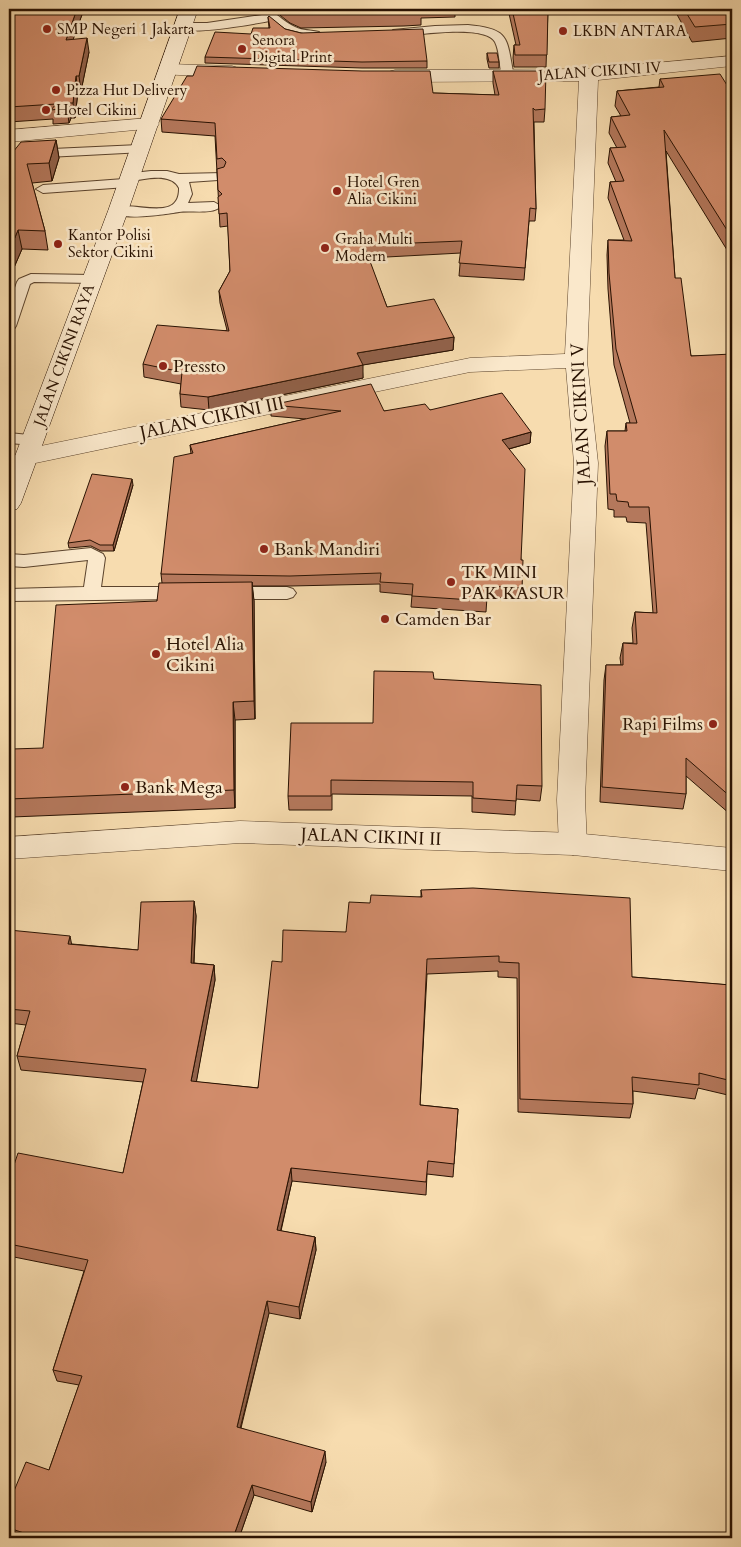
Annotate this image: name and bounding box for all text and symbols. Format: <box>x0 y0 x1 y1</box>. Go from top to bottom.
place label: SMP Negeri 1 Jakarta <box>57 19 195 39</box>
place label: LKBN ANTARA <box>573 21 687 41</box>
marker: SMP Negeri 1 Jakarta <box>41 23 53 35</box>
marker: LKBN ANTARA <box>557 25 569 37</box>
place label: Senora Digital Print <box>252 30 332 67</box>
marker: Senora Digital Print <box>236 43 248 55</box>
street label: JALAN CIKINI IV <box>536 57 662 85</box>
place label: Pizza Hut Delivery <box>66 80 187 100</box>
marker: Pizza Hut Delivery <box>50 84 62 96</box>
place label: Hotel Cikini <box>56 100 137 120</box>
marker: Hotel Cikini <box>40 104 52 116</box>
place label: Hotel Gren Alia Cikini <box>347 172 420 209</box>
marker: Hotel Gren Alia Cikini <box>331 185 343 197</box>
place label: Kantor Polisi Sektor Cikini <box>68 225 153 262</box>
place label: Graha Multi Modern <box>335 229 413 266</box>
marker: Kantor Polisi Sektor Cikini <box>52 238 64 250</box>
marker: Graha Multi Modern <box>319 242 331 254</box>
street label: JALAN CIKINI RAYA <box>28 281 99 431</box>
street label: JALAN CIKINI V <box>565 342 597 488</box>
place label: Pressto <box>173 354 226 379</box>
marker: Pressto <box>157 360 169 372</box>
street label: JALAN CIKINI III <box>135 390 286 446</box>
place label: Bank Mandiri <box>274 537 380 562</box>
marker: Bank Mandiri <box>258 543 270 555</box>
place label: TK MINI PAK KASUR <box>461 560 566 606</box>
marker: TK MINI PAK KASUR <box>445 576 457 588</box>
place label: Camden Bar <box>395 607 492 632</box>
marker: Camden Bar <box>379 613 391 625</box>
place label: Hotel Alia Cikini <box>166 632 244 678</box>
marker: Hotel Alia Cikini <box>150 648 162 660</box>
place label: Rapi Films <box>622 712 703 737</box>
marker: Rapi Films <box>707 718 719 730</box>
place label: Bank Mega <box>135 775 223 800</box>
marker: Bank Mega <box>119 781 131 793</box>
street label: JALAN CIKINI II <box>297 822 442 852</box>

